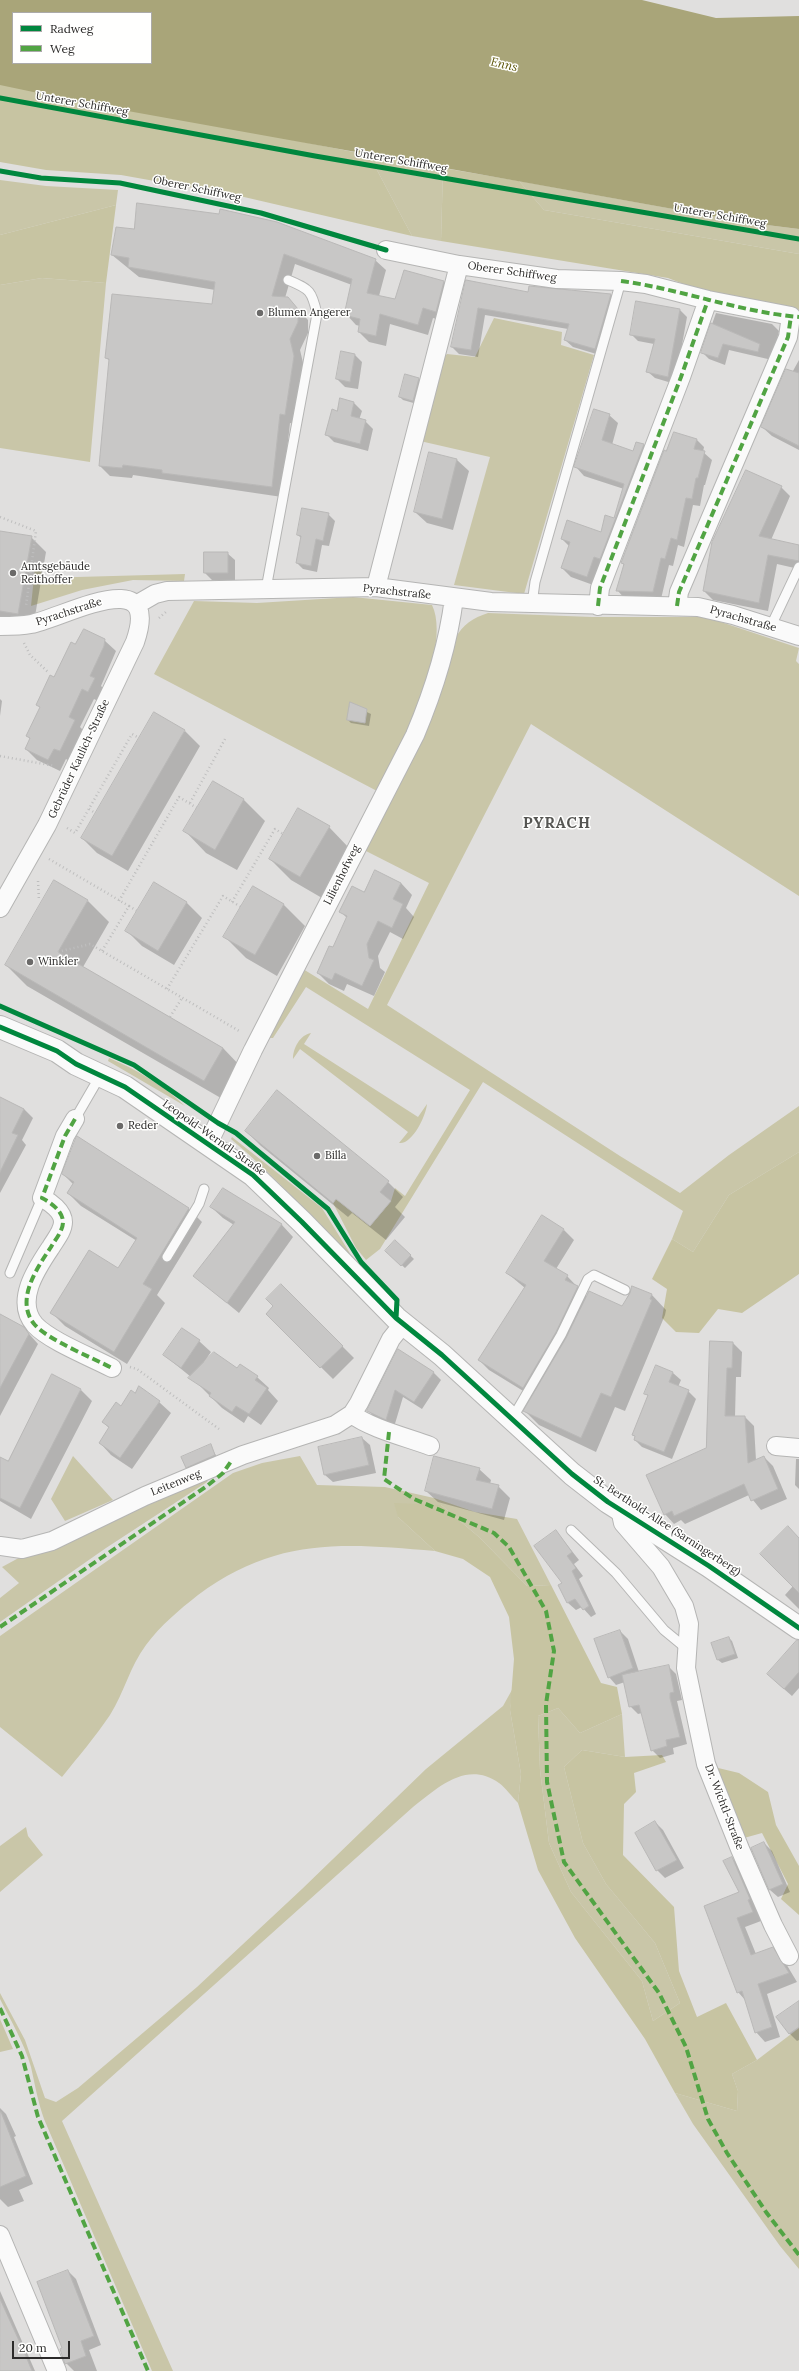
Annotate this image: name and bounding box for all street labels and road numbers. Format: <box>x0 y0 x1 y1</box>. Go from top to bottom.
street label: Unterer Schiffweg <box>35 89 129 119</box>
street label: Unterer Schiffweg <box>354 146 448 176</box>
street label: Oberer Schiffweg <box>152 173 242 205</box>
street label: Unterer Schiffweg <box>673 201 767 231</box>
street label: Oberer Schiffweg <box>467 259 557 285</box>
street label: Pyrachstraße <box>362 582 432 602</box>
street label: Pyrachstraße <box>34 595 104 629</box>
street label: Pyrachstraße <box>708 603 778 635</box>
street label: Gebrüder Kaulich-Straße <box>46 697 112 821</box>
street label: Lilienhofweg <box>321 843 363 907</box>
street label: Leopold-Werndl-Straße <box>160 1097 268 1179</box>
street label: Leitenweg <box>149 1467 203 1499</box>
street label: St. Berthold-Allee (Sarningerberg) <box>591 1473 743 1579</box>
street label: Dr. Wichtl-Straße <box>702 1762 746 1852</box>

